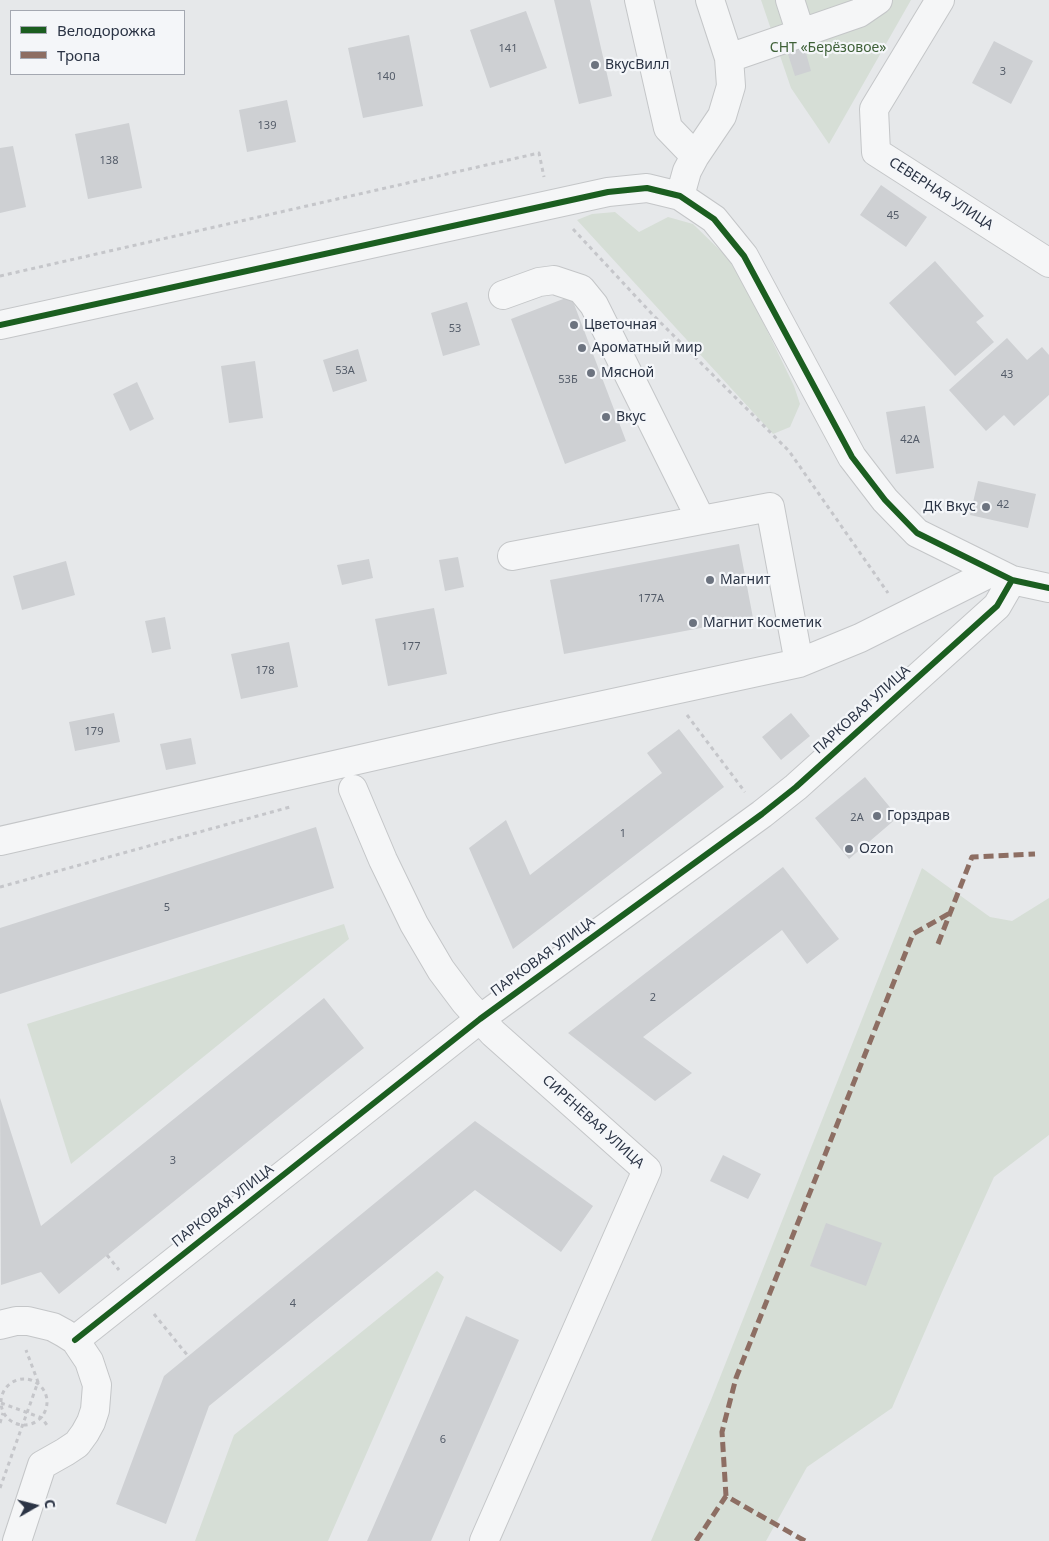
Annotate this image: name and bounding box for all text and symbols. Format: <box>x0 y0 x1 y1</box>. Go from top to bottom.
legend <box>10 10 185 75</box>
text: Велодорожка <box>57 20 156 40</box>
park label: СНТ «Берёзовое» <box>770 40 886 56</box>
house number: 141 <box>499 42 517 56</box>
text: Тропа <box>57 45 100 65</box>
place label: ВкусВилл <box>605 57 669 73</box>
marker: ВкусВилл <box>589 59 601 71</box>
house number: 3 <box>1000 65 1006 79</box>
house number: 140 <box>377 70 395 84</box>
house number: 139 <box>258 119 276 133</box>
house number: 138 <box>100 154 118 168</box>
street label: СЕВЕРНАЯ УЛИЦА <box>886 154 996 234</box>
house number: 45 <box>887 209 899 223</box>
place label: Цветочная <box>584 317 657 333</box>
marker: Цветочная <box>568 319 580 331</box>
house number: 53 <box>449 322 461 336</box>
place label: Ароматный мир <box>592 340 702 356</box>
marker: Ароматный мир <box>576 342 588 354</box>
house number: 53А <box>335 364 355 378</box>
place label: Мясной <box>601 365 654 381</box>
marker: Мясной <box>585 367 597 379</box>
house number: 43 <box>1001 368 1013 382</box>
house number: 53Б <box>558 373 578 387</box>
place label: Вкус <box>616 409 646 425</box>
marker: Вкус <box>600 411 612 423</box>
house number: 42А <box>900 433 920 447</box>
house number: 42 <box>997 498 1009 512</box>
place label: ДК Вкус <box>923 499 976 515</box>
marker: ДК Вкус <box>980 501 992 513</box>
place label: Магнит <box>720 572 770 588</box>
marker: Магнит <box>704 574 716 586</box>
house number: 177А <box>638 592 664 606</box>
place label: Магнит Косметик <box>703 615 822 631</box>
marker: Магнит Косметик <box>687 617 699 629</box>
house number: 177 <box>402 640 420 654</box>
street label: ПАРКОВАЯ УЛИЦА <box>810 662 914 758</box>
house number: 178 <box>256 664 274 678</box>
house number: 179 <box>85 725 103 739</box>
place label: Горздрав <box>887 808 950 824</box>
marker: Горздрав <box>871 810 883 822</box>
house number: 2А <box>850 811 864 825</box>
house number: 1 <box>620 827 626 841</box>
place label: Ozon <box>859 841 894 857</box>
marker: Ozon <box>843 843 855 855</box>
house number: 5 <box>164 901 170 915</box>
street label: ПАРКОВАЯ УЛИЦА <box>488 914 598 1000</box>
house number: 2 <box>650 991 656 1005</box>
street label: СИРЕНЕВАЯ УЛИЦА <box>538 1072 648 1172</box>
house number: 3 <box>170 1154 176 1168</box>
street label: ПАРКОВАЯ УЛИЦА <box>169 1161 277 1251</box>
house number: 4 <box>290 1297 296 1311</box>
house number: 6 <box>440 1433 446 1447</box>
north arrow <box>10 1481 60 1531</box>
text: С <box>40 1498 60 1510</box>

